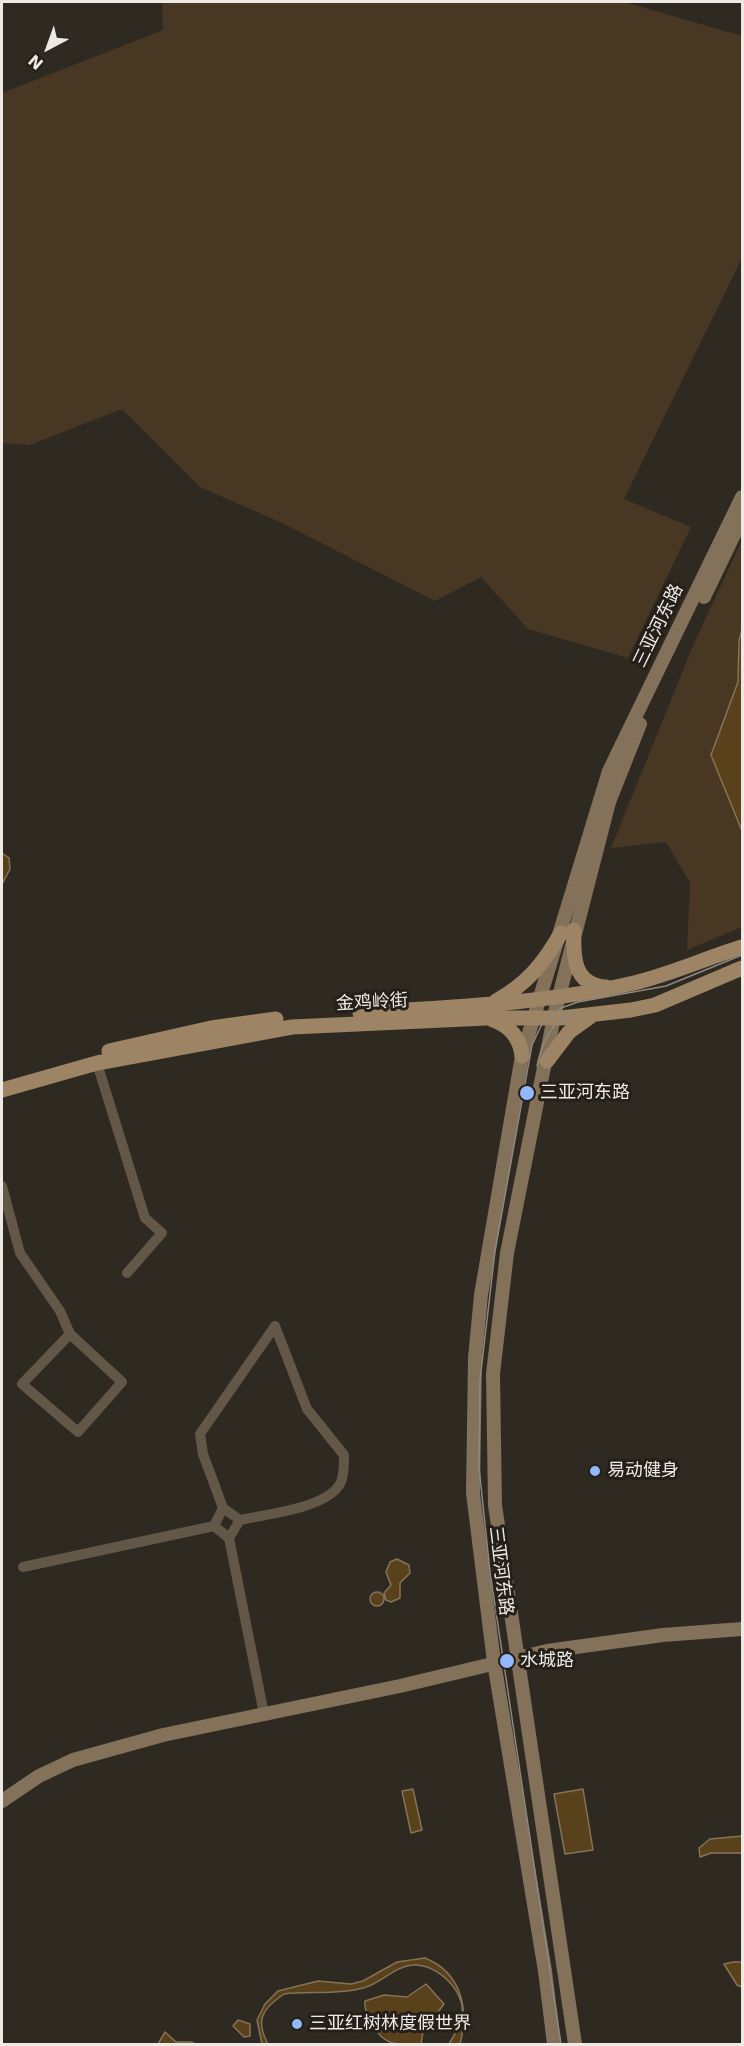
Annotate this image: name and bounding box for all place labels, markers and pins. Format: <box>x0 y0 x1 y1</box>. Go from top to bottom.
place label: 三亚河东路 <box>540 1082 630 1104</box>
marker: 三亚河东路 <box>518 1084 536 1102</box>
place label: 易动健身 <box>607 1460 679 1482</box>
marker: 易动健身 <box>588 1464 602 1478</box>
place label: 水城路 <box>520 1650 574 1672</box>
marker: 水城路 <box>498 1652 516 1670</box>
place label: 三亚红树林度假世界 <box>309 2013 471 2035</box>
marker: 三亚红树林度假世界 <box>290 2017 304 2031</box>

